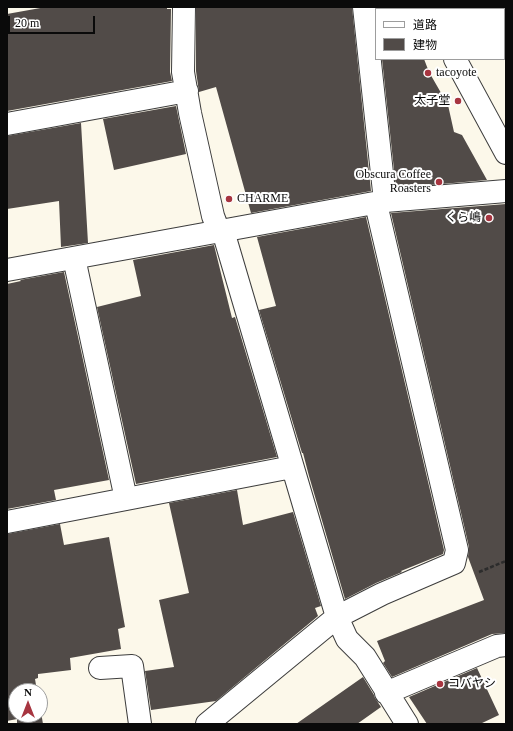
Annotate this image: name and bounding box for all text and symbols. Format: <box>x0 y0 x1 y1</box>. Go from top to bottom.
scale bar <box>10 8 97 34</box>
legend <box>375 8 505 60</box>
text: 20 m <box>15 16 39 30</box>
text: 道路 <box>413 18 437 32</box>
text: 建物 <box>413 38 437 52</box>
place label: tacoyote <box>436 66 477 80</box>
marker: tacoyote <box>423 68 433 78</box>
place label: 太子堂 <box>414 94 450 108</box>
marker: 太子堂 <box>453 96 463 106</box>
place label: Obscura Coffee Roasters <box>356 168 431 196</box>
marker: Obscura Coffee Roasters <box>434 177 444 187</box>
place label: CHARME <box>237 192 288 206</box>
marker: CHARME <box>224 194 234 204</box>
place label: くら嶋 <box>445 211 481 225</box>
marker: くら嶋 <box>484 213 494 223</box>
place label: コバヤシ <box>448 677 496 691</box>
marker: コバヤシ <box>435 679 445 689</box>
north arrow <box>8 683 48 723</box>
text: N <box>24 686 32 698</box>

